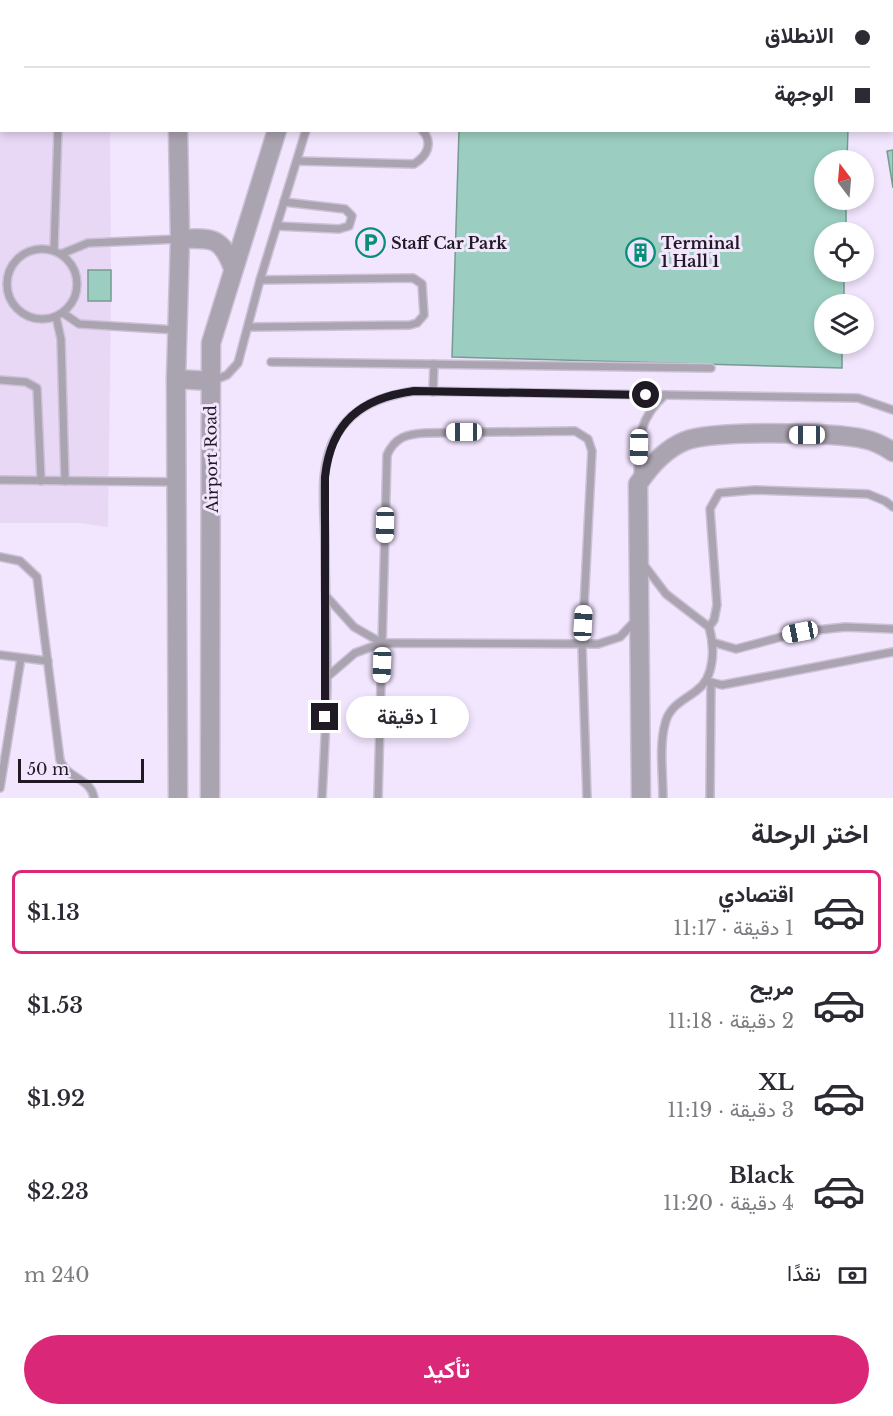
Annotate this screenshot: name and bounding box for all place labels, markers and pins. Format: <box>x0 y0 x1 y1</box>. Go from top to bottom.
parking icon: Staff Car Park <box>354 227 386 259</box>
place label: Staff Car Park <box>391 233 507 253</box>
place label: Terminal 1 Hall 1 <box>661 233 741 271</box>
building icon: Terminal 1 Hall 1 <box>624 236 656 268</box>

